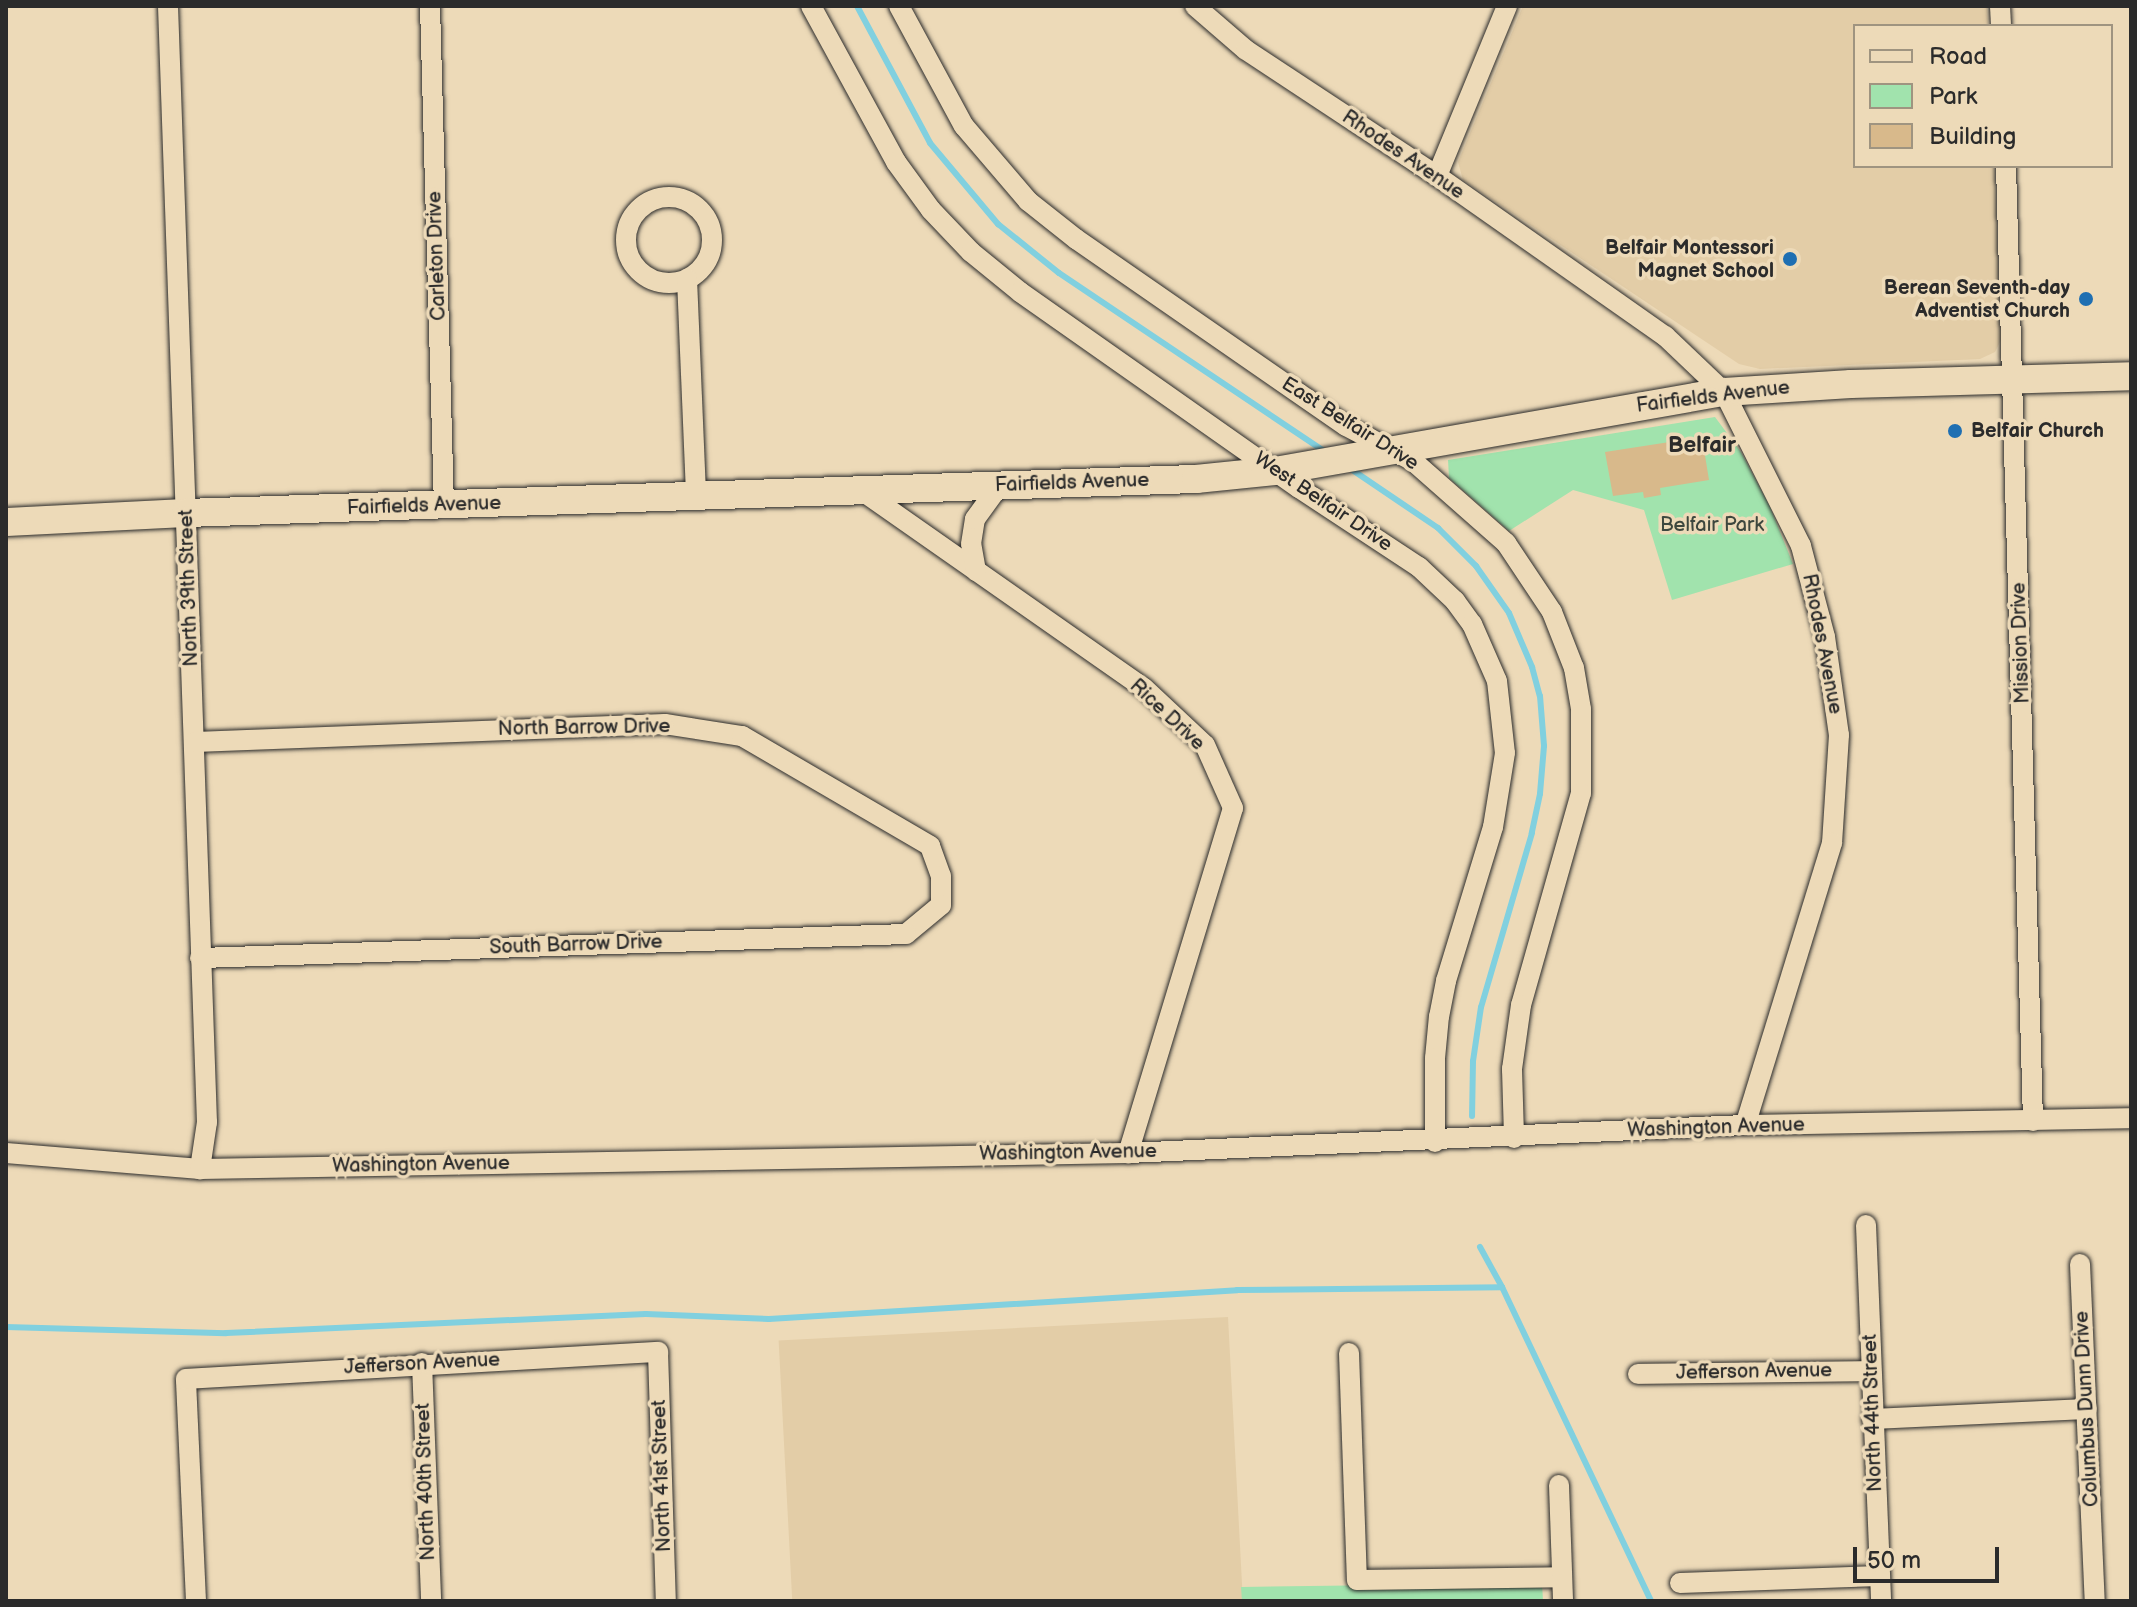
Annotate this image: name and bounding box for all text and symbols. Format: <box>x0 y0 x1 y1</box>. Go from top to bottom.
legend <box>1853 24 2113 168</box>
text: Road <box>1929 42 1987 71</box>
text: Park <box>1929 82 1977 111</box>
street label: Rhodes Avenue <box>1337 105 1469 205</box>
text: Building <box>1929 122 2016 151</box>
street label: Carleton Drive <box>423 191 451 321</box>
place label: Belfair Montessori Magnet School <box>1605 236 1774 283</box>
marker: Belfair Montessori Magnet School <box>1781 250 1799 268</box>
place label: Berean Seventh-day Adventist Church <box>1884 276 2070 323</box>
marker: Berean Seventh-day Adventist Church <box>2077 290 2095 308</box>
street label: East Belfair Drive <box>1277 372 1423 476</box>
street label: Fairfields Avenue <box>1635 376 1791 418</box>
place label: Belfair Church <box>1971 419 2104 443</box>
marker: Belfair Church <box>1946 422 1964 440</box>
district label: Belfair <box>1668 433 1736 459</box>
street label: West Belfair Drive <box>1249 447 1397 557</box>
street label: Fairfields Avenue <box>994 468 1150 498</box>
street label: Fairfields Avenue <box>346 491 502 521</box>
street label: North 39th Street <box>174 509 204 667</box>
park label: Belfair Park <box>1660 513 1764 537</box>
street label: Rhodes Avenue <box>1797 572 1847 716</box>
street label: Mission Drive <box>2007 582 2035 704</box>
street label: Rice Drive <box>1125 674 1209 756</box>
street label: North Barrow Drive <box>498 714 670 742</box>
street label: South Barrow Drive <box>489 930 663 960</box>
street label: Washington Avenue <box>1627 1113 1805 1143</box>
street label: Washington Avenue <box>979 1139 1157 1167</box>
street label: Washington Avenue <box>332 1151 510 1179</box>
street label: Columbus Dunn Drive <box>2070 1310 2104 1508</box>
street label: North 44th Street <box>1858 1333 1888 1493</box>
street label: Jefferson Avenue <box>343 1348 501 1380</box>
street label: Jefferson Avenue <box>1676 1359 1832 1385</box>
street label: North 41st Street <box>647 1399 677 1553</box>
street label: North 40th Street <box>411 1403 441 1561</box>
scale bar <box>1857 1531 2003 1581</box>
text: 50 m <box>1867 1546 1921 1575</box>

